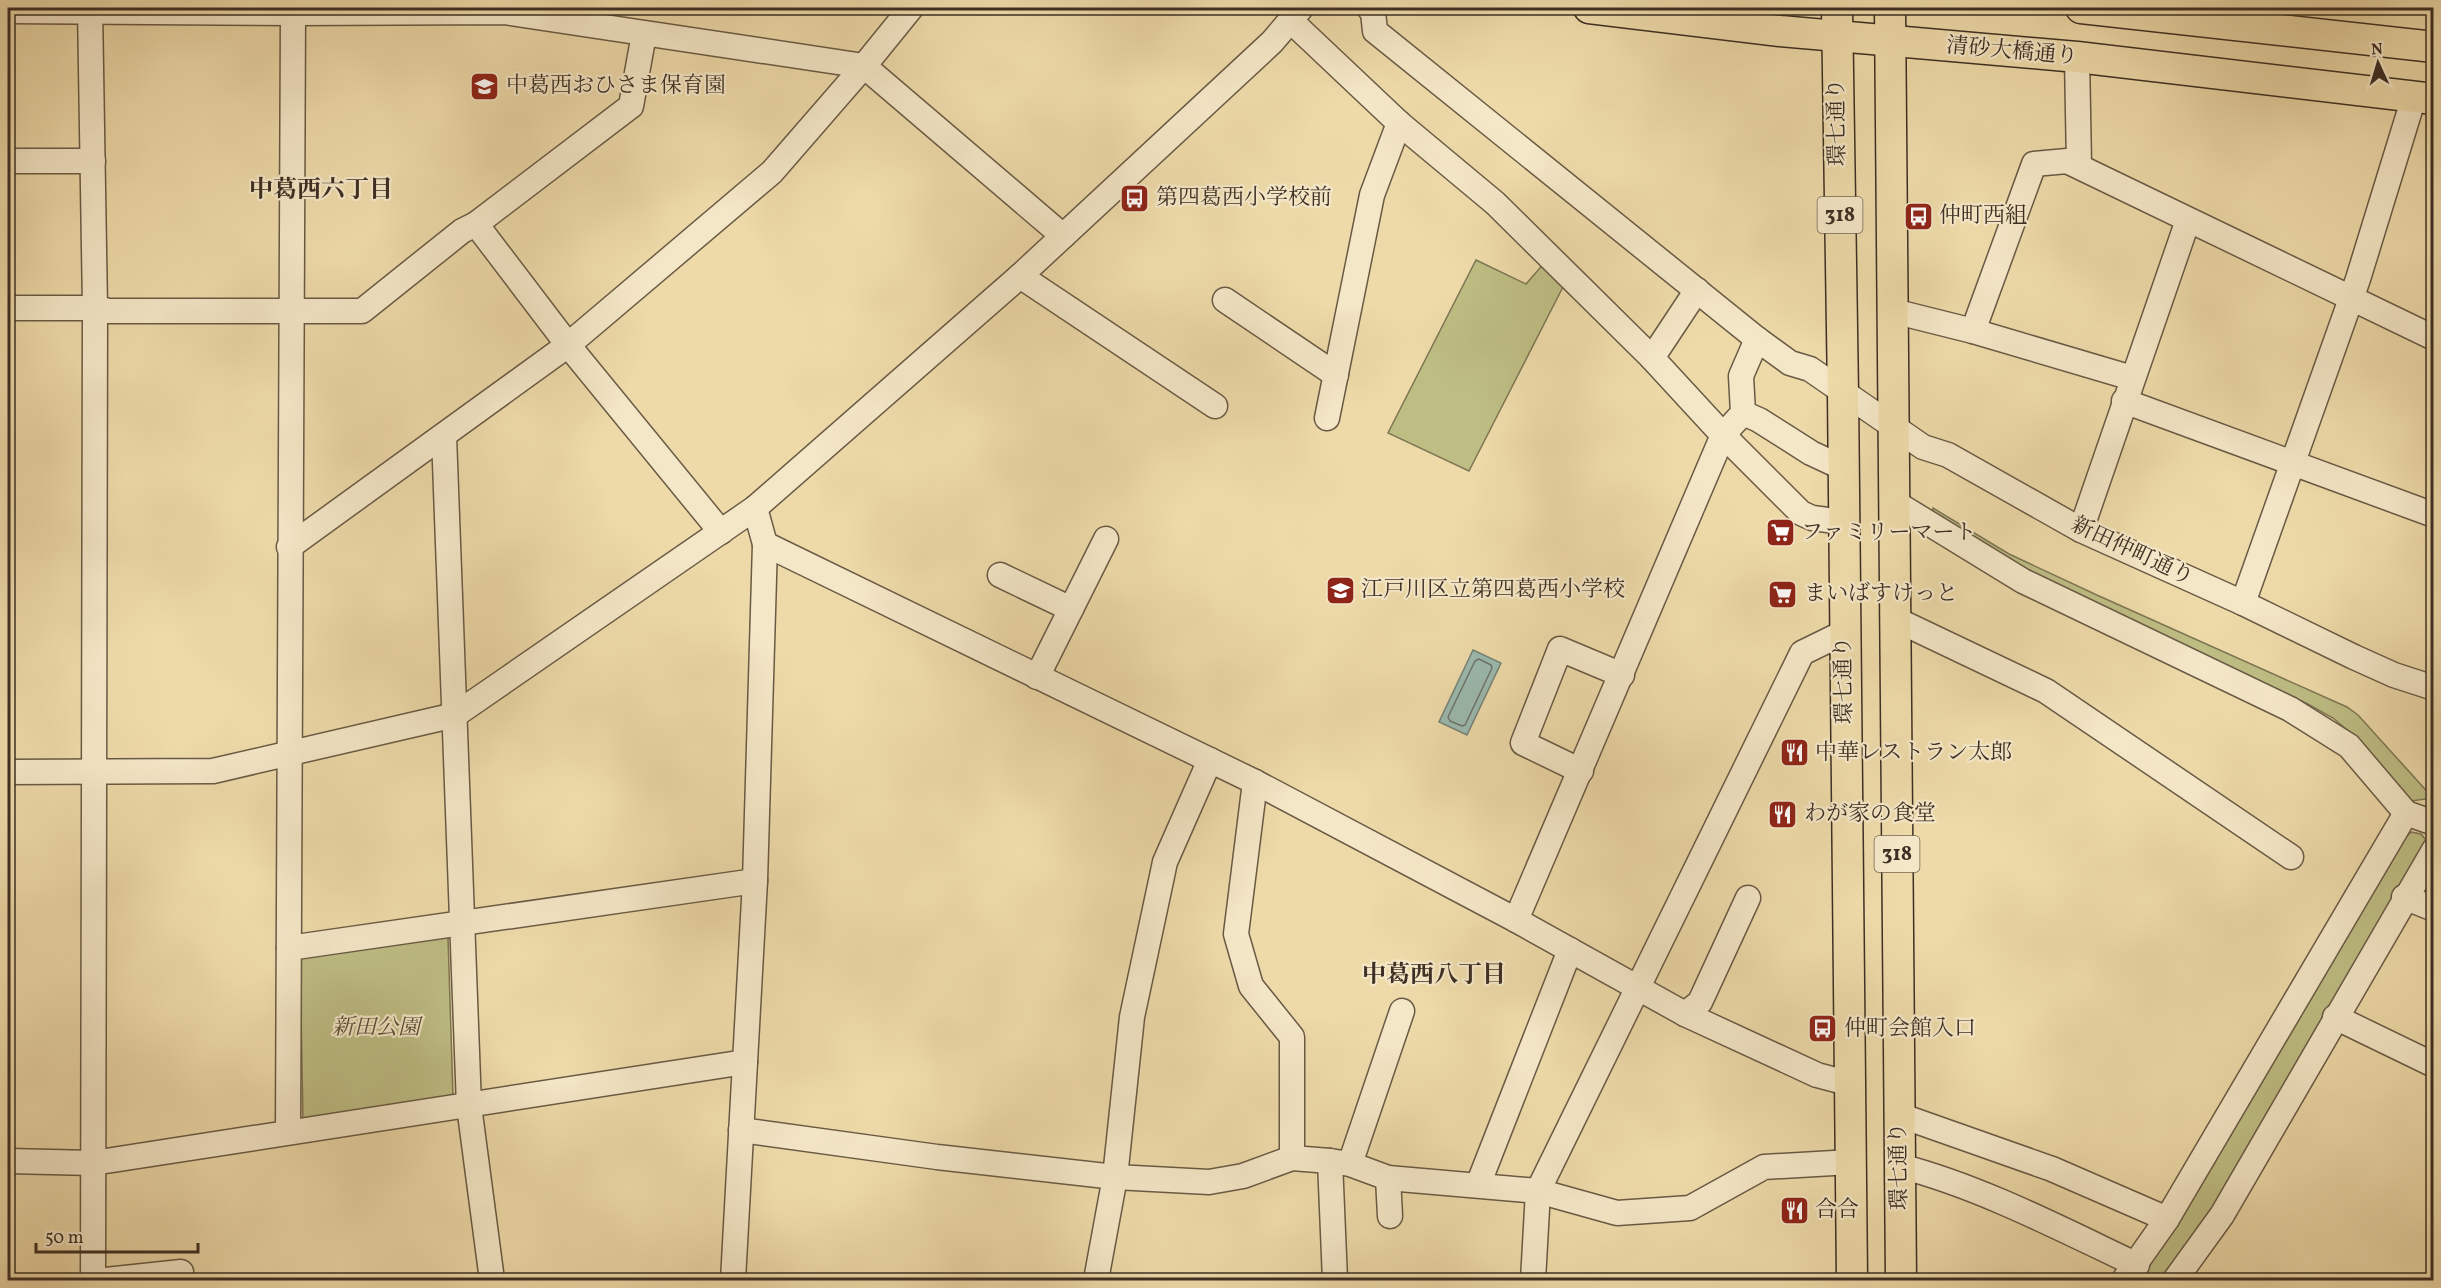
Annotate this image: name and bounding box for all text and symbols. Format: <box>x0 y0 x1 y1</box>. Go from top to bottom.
street label: 清砂大橋通り <box>1945 31 2079 73</box>
north arrow <box>2348 33 2408 93</box>
text: N <box>2371 39 2384 61</box>
school or university icon: 中葛西おひさま保育園 <box>469 70 501 102</box>
place label: 中葛西おひさま保育園 <box>506 71 726 102</box>
street label: 環七通り <box>1822 78 1854 166</box>
district label: 中葛西六丁目 <box>249 174 393 208</box>
bus stop icon: 第四葛西小学校前 <box>1119 182 1151 214</box>
place label: 第四葛西小学校前 <box>1156 183 1332 214</box>
road number: 318 <box>1818 197 1862 233</box>
bus stop icon: 仲町西組 <box>1902 200 1934 232</box>
place label: 仲町西組 <box>1939 201 2027 232</box>
street label: 新田仲町通り <box>2066 510 2198 594</box>
supermarket icon: ファミリーマート <box>1764 517 1796 549</box>
place label: ファミリーマート <box>1801 518 1977 549</box>
school or university icon: 江戸川区立第四葛西小学校 <box>1324 574 1356 606</box>
place label: 江戸川区立第四葛西小学校 <box>1361 575 1625 606</box>
supermarket icon: まいばすけっと <box>1767 578 1799 610</box>
place label: まいばすけっと <box>1804 579 1958 610</box>
street label: 環七通り <box>1829 636 1861 724</box>
restaurant icon: 中華レストラン太郎 <box>1778 737 1810 769</box>
place label: 中華レストラン太郎 <box>1815 738 2012 769</box>
restaurant icon: わが家の食堂 <box>1767 798 1799 830</box>
place label: わが家の食堂 <box>1804 799 1936 830</box>
road number: 318 <box>1874 836 1920 872</box>
district label: 中葛西八丁目 <box>1362 959 1506 993</box>
park label: 新田公園 <box>332 1013 423 1044</box>
bus stop icon: 仲町会館入口 <box>1807 1013 1839 1045</box>
place label: 仲町会館入口 <box>1844 1014 1976 1045</box>
street label: 環七通り <box>1884 1122 1916 1210</box>
restaurant icon: 合合 <box>1778 1194 1810 1226</box>
place label: 合合 <box>1815 1195 1859 1226</box>
scale bar <box>36 1216 198 1254</box>
text: 50 m <box>45 1226 84 1251</box>

